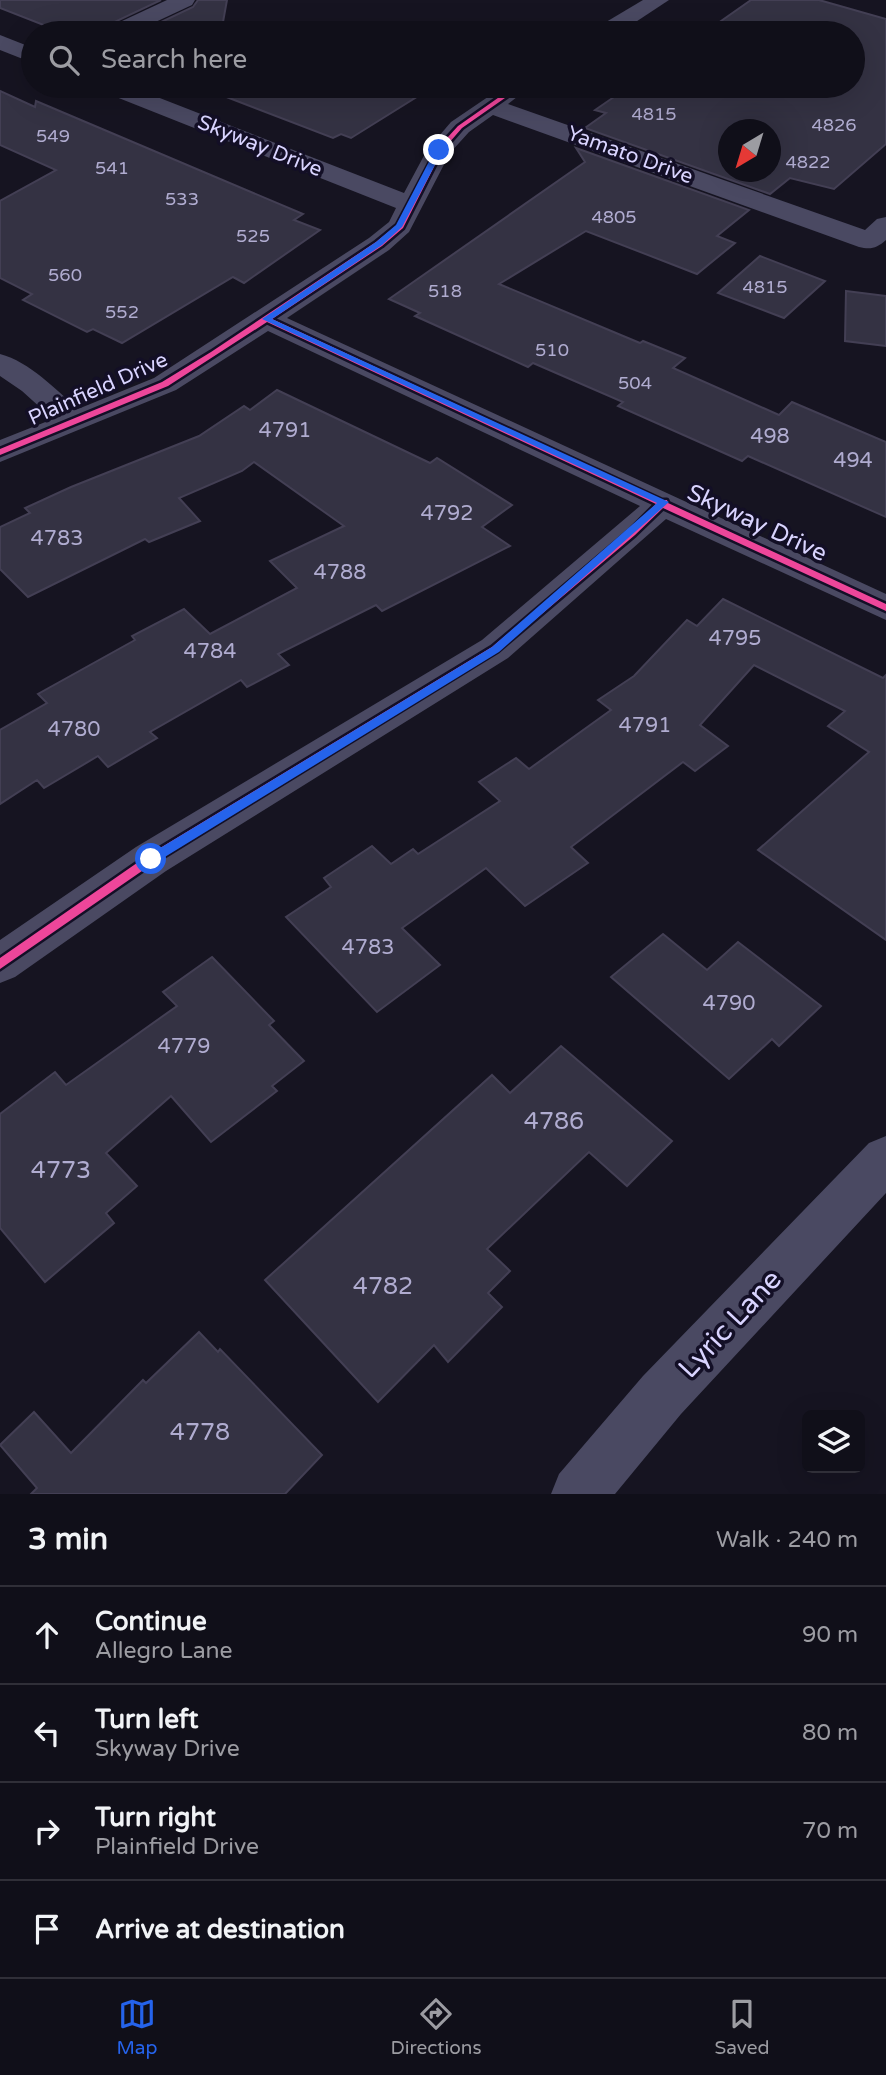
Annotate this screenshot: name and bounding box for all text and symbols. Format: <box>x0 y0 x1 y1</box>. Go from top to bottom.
search box <box>21 21 865 98</box>
icon: search <box>45 41 83 79</box>
text: Search here <box>101 44 247 75</box>
house number: 4815 <box>631 103 677 125</box>
street label: Skyway Drive <box>194 110 326 182</box>
house number: 4826 <box>811 114 857 136</box>
north arrow <box>718 119 781 182</box>
street label: Yamato Drive <box>564 121 696 189</box>
house number: 549 <box>36 125 70 147</box>
route end <box>423 134 454 165</box>
house number: 4822 <box>785 151 831 173</box>
house number: 541 <box>95 157 129 179</box>
house number: 533 <box>165 188 199 210</box>
house number: 4805 <box>591 206 637 228</box>
house number: 525 <box>236 225 270 247</box>
house number: 560 <box>48 264 82 286</box>
house number: 4815 <box>742 276 788 298</box>
house number: 518 <box>428 280 462 302</box>
house number: 552 <box>105 301 139 323</box>
house number: 510 <box>535 339 569 361</box>
street label: Plainfield Drive <box>25 347 172 431</box>
house number: 504 <box>618 372 652 394</box>
house number: 4791 <box>259 418 311 443</box>
house number: 498 <box>750 424 790 449</box>
house number: 494 <box>833 448 873 473</box>
street label: Skyway Drive <box>682 478 832 568</box>
house number: 4792 <box>421 501 473 526</box>
house number: 4783 <box>31 526 83 551</box>
house number: 4788 <box>314 560 366 585</box>
house number: 4795 <box>709 626 761 651</box>
house number: 4784 <box>184 639 236 664</box>
house number: 4791 <box>619 713 671 738</box>
house number: 4780 <box>48 717 100 742</box>
route start <box>135 843 166 874</box>
house number: 4783 <box>342 935 394 960</box>
house number: 4790 <box>703 991 755 1016</box>
house number: 4779 <box>158 1034 210 1059</box>
house number: 4786 <box>524 1107 584 1136</box>
house number: 4773 <box>31 1156 91 1185</box>
street label: Lyric Lane <box>671 1263 789 1385</box>
house number: 4782 <box>353 1272 413 1301</box>
map controls <box>802 1410 865 1473</box>
button: layers <box>802 1410 865 1473</box>
house number: 4778 <box>170 1418 230 1447</box>
text: 3 min <box>28 1521 108 1558</box>
text: Walk · 240 m <box>716 1526 858 1554</box>
text: Continue <box>95 1606 207 1637</box>
icon: ahead <box>28 1616 66 1654</box>
text: 90 m <box>802 1621 858 1649</box>
text: Allegro Lane <box>95 1637 233 1665</box>
text: Turn left <box>95 1704 198 1735</box>
icon: left <box>28 1714 66 1752</box>
text: 80 m <box>802 1719 858 1747</box>
text: Skyway Drive <box>95 1735 240 1763</box>
text: Turn right <box>95 1802 216 1833</box>
icon: right <box>28 1812 66 1850</box>
text: 70 m <box>802 1817 858 1845</box>
text: Plainfield Drive <box>95 1833 259 1861</box>
icon: arrive <box>28 1910 66 1948</box>
text: Arrive at destination <box>95 1914 345 1945</box>
tab: Map <box>117 1995 158 2059</box>
tab: Directions <box>391 1995 482 2059</box>
tab: Saved <box>715 1995 769 2059</box>

